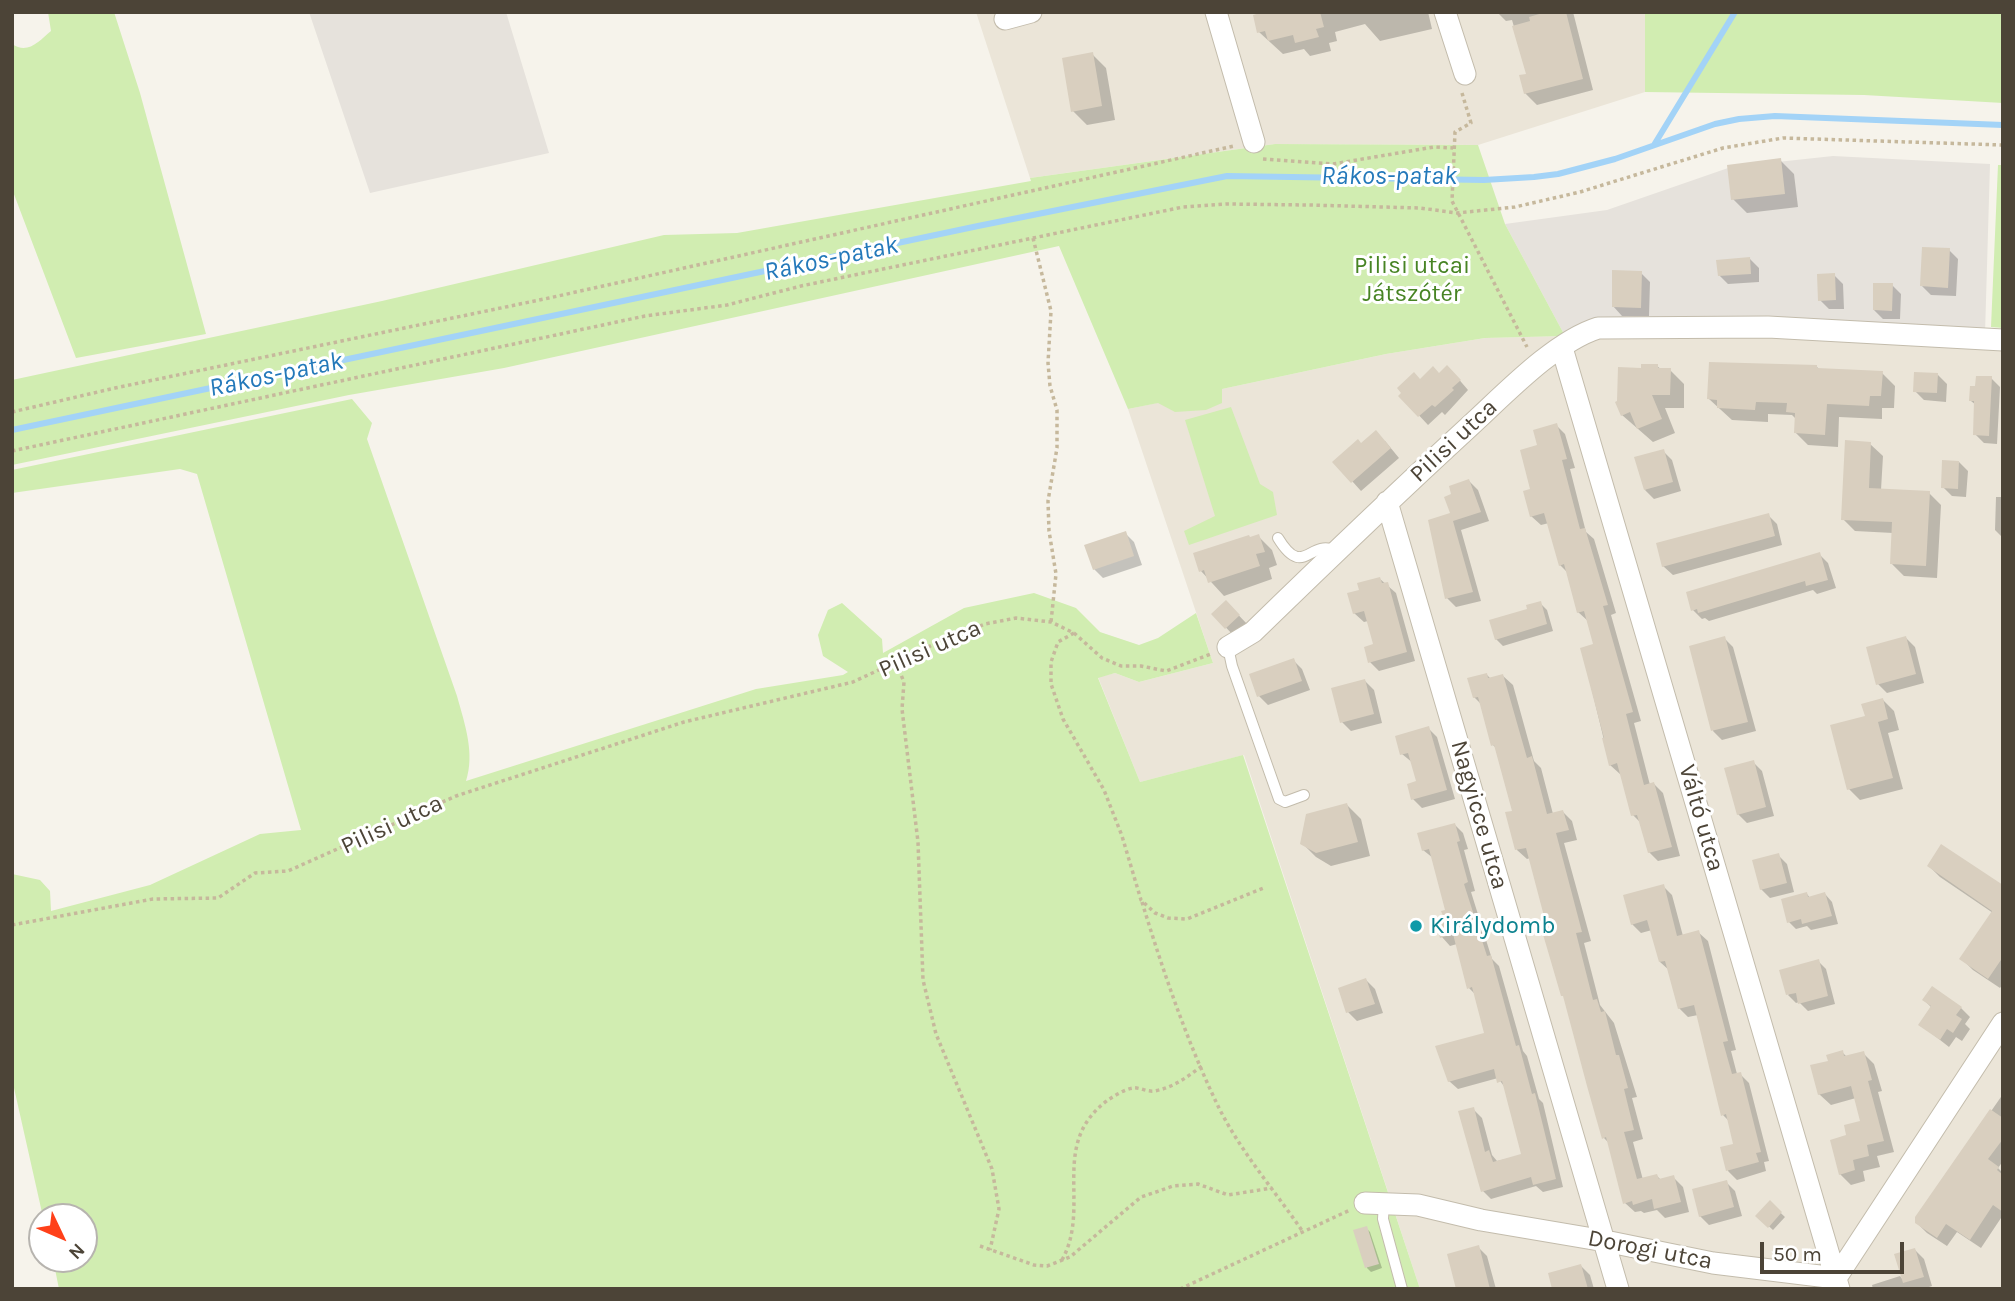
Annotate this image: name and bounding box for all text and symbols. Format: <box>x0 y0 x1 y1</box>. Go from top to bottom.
water label: Rákos-patak <box>1321 161 1457 193</box>
water label: Rákos-patak <box>761 230 901 288</box>
park label: Pilisi utcai Játszótér <box>1354 252 1470 308</box>
water label: Rákos-patak <box>206 346 346 404</box>
street label: Pilisi utca <box>1404 393 1504 489</box>
street label: Pilisi utca <box>874 614 986 684</box>
street label: Nagyicce utca <box>1444 737 1514 893</box>
street label: Váltó utca <box>1672 761 1730 875</box>
street label: Pilisi utca <box>337 789 447 861</box>
place label: Királydomb <box>1430 912 1556 940</box>
marker: Királydomb <box>1408 918 1424 934</box>
north arrow <box>28 1203 98 1273</box>
street label: Dorogi utca <box>1585 1224 1715 1276</box>
scale bar <box>1763 1228 1906 1272</box>
text: N <box>64 1239 89 1264</box>
text: 50 m <box>1773 1242 1822 1266</box>

